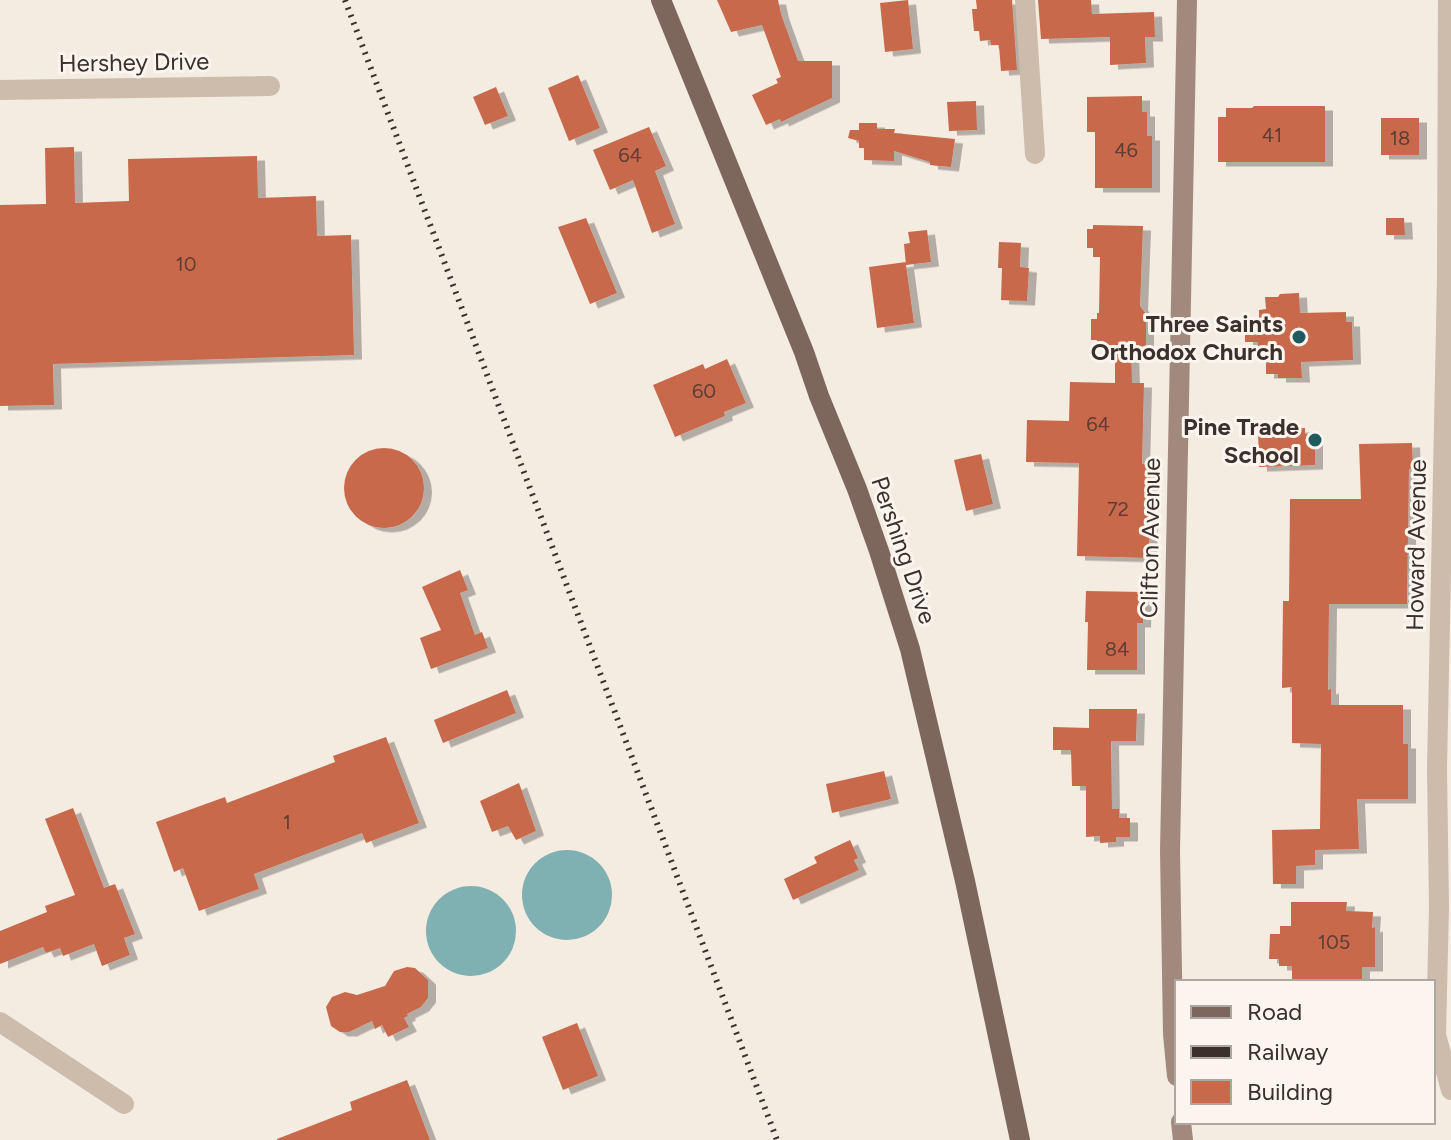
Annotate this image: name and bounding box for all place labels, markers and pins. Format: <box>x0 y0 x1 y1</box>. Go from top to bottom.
place label: Three Saints Orthodox Church <box>1091 309 1283 366</box>
marker: Three Saints Orthodox Church <box>1290 328 1308 346</box>
place label: Pine Trade School <box>1183 412 1299 469</box>
marker: Pine Trade School <box>1306 431 1324 449</box>

